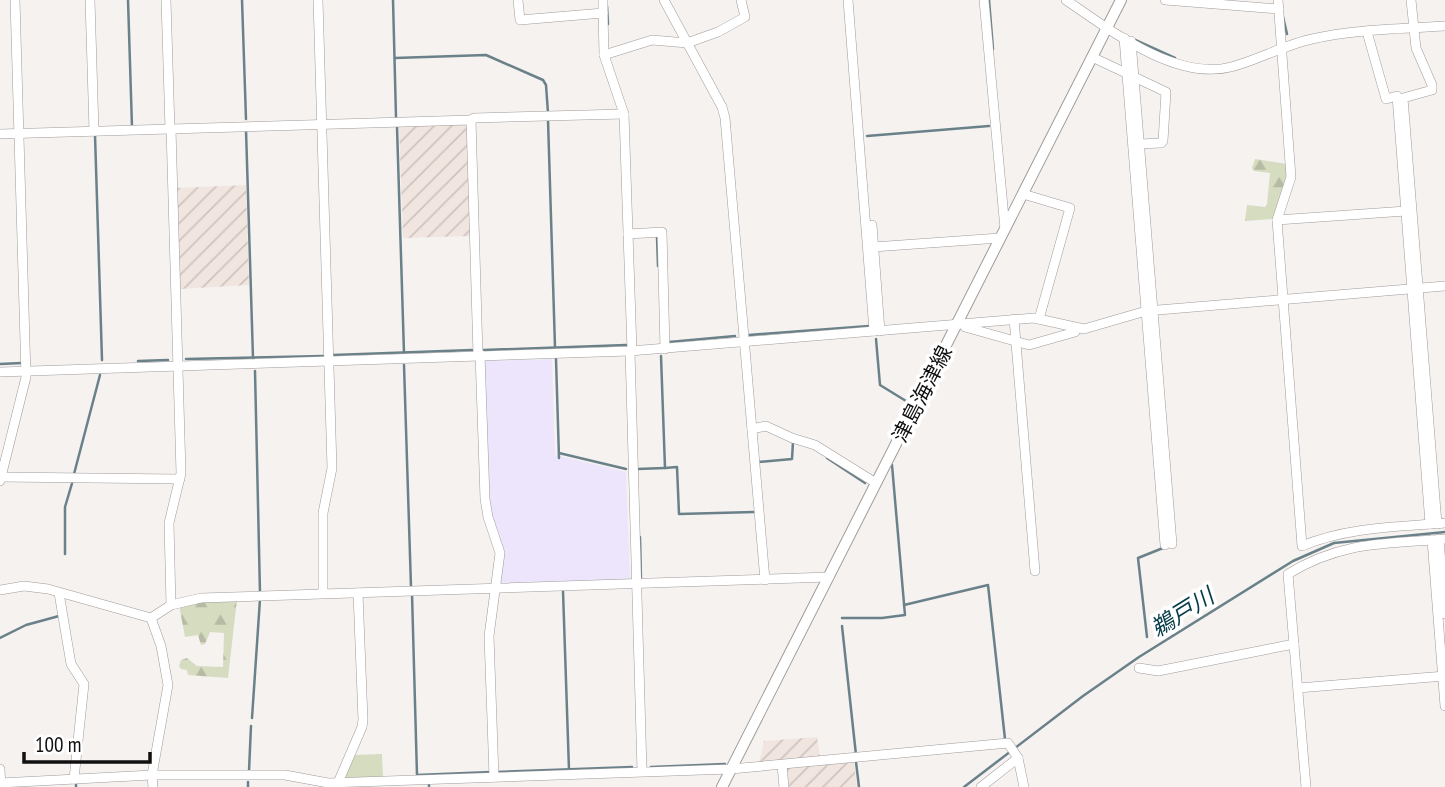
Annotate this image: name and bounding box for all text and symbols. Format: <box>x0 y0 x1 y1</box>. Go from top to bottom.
street label: 津島海津線 <box>886 341 958 447</box>
water label: 鵜戸川 <box>1145 580 1221 643</box>
scale bar <box>24 720 150 764</box>
text: 100 m <box>35 731 81 758</box>

